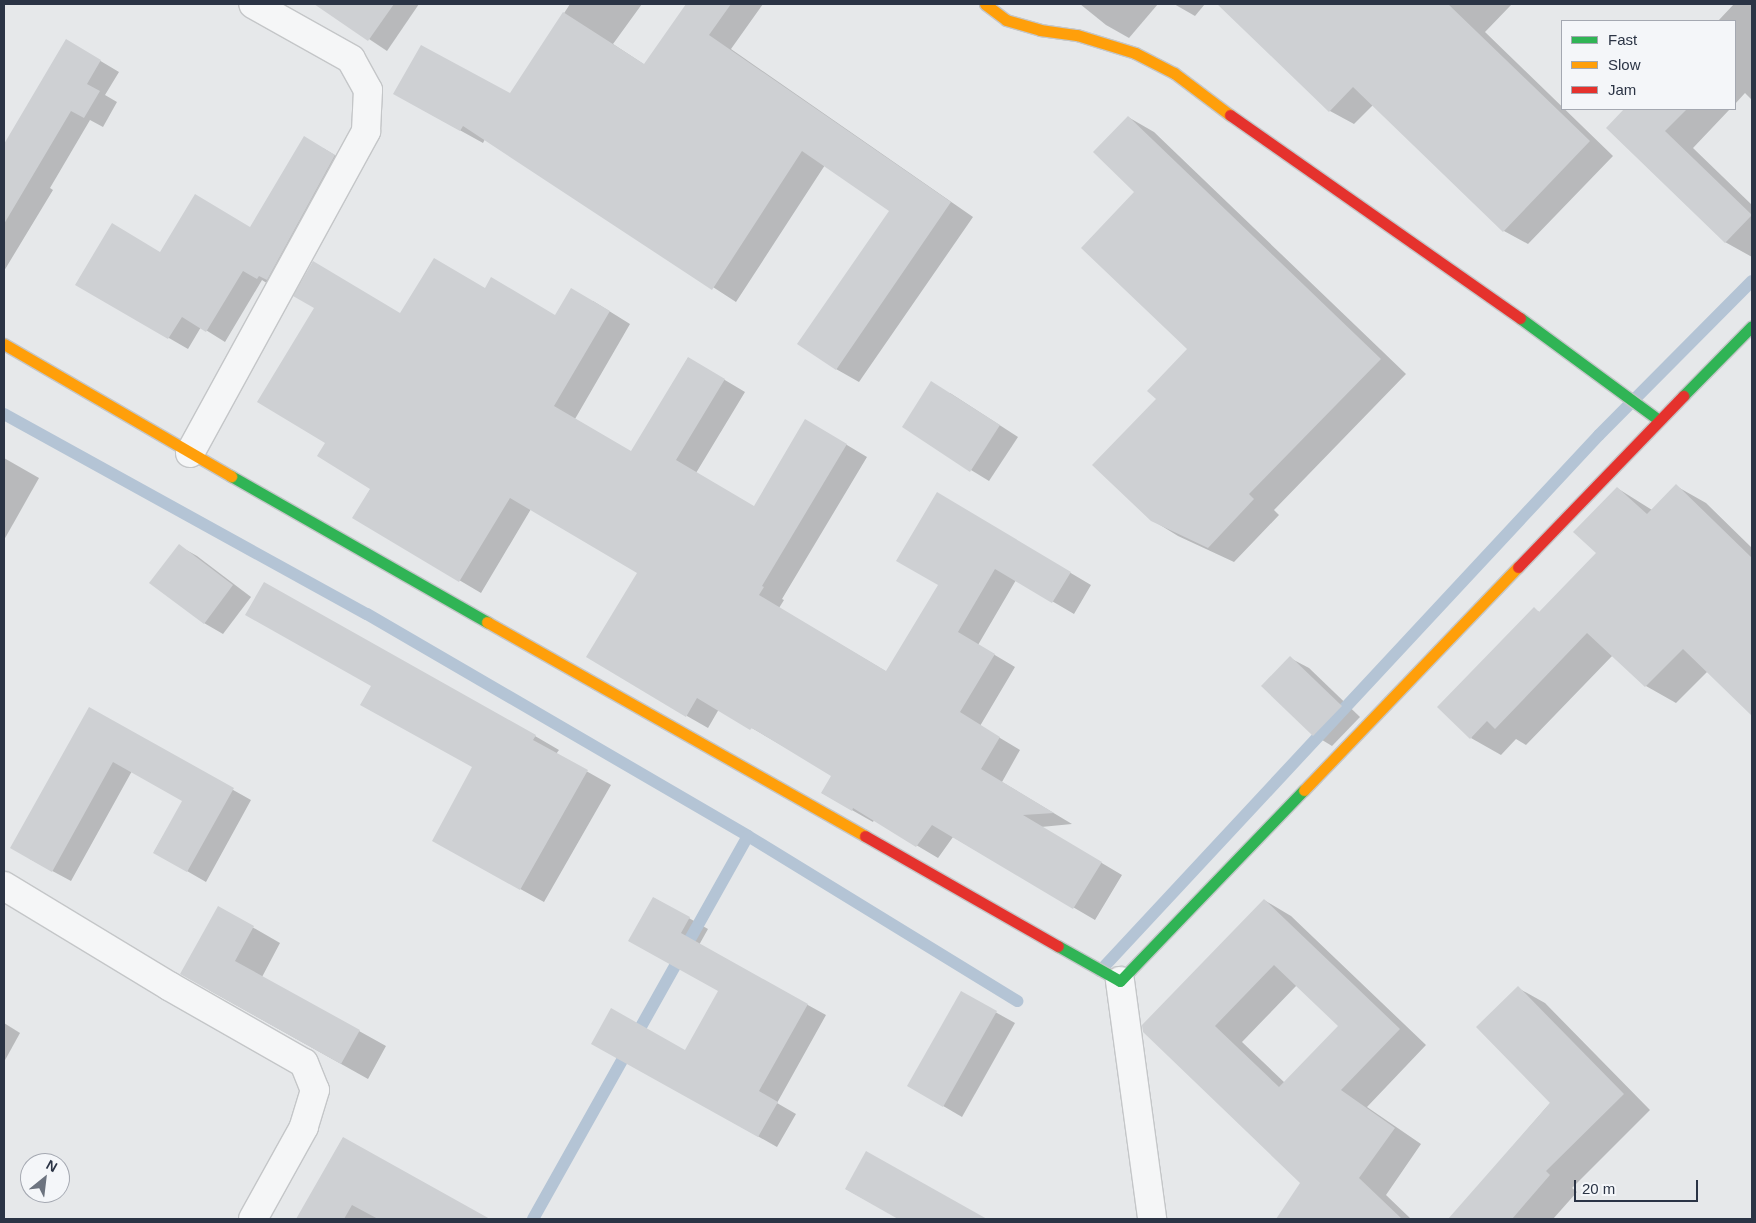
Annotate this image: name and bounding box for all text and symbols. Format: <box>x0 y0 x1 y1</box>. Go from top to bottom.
legend <box>1561 20 1736 110</box>
text: Fast <box>1608 31 1637 48</box>
text: Slow <box>1608 56 1641 73</box>
text: Jam <box>1608 81 1636 98</box>
north arrow <box>20 1153 70 1203</box>
text: N <box>43 1156 60 1175</box>
scale bar <box>1576 1170 1700 1202</box>
text: 20 m <box>1582 1180 1615 1197</box>

